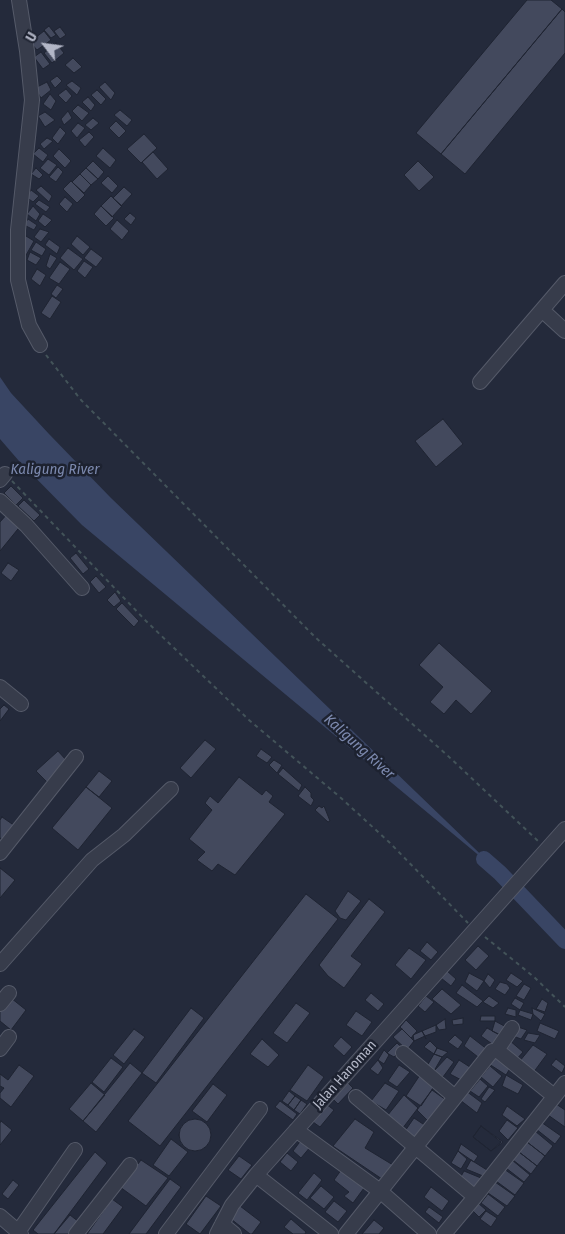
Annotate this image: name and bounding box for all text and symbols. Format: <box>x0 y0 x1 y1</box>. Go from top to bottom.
north arrow <box>20 20 70 70</box>
text: U <box>22 29 41 45</box>
water label: Kaligung River <box>11 461 99 479</box>
water label: Kaligung River <box>320 711 398 783</box>
street label: Jalan Hanoman <box>310 1037 380 1113</box>

